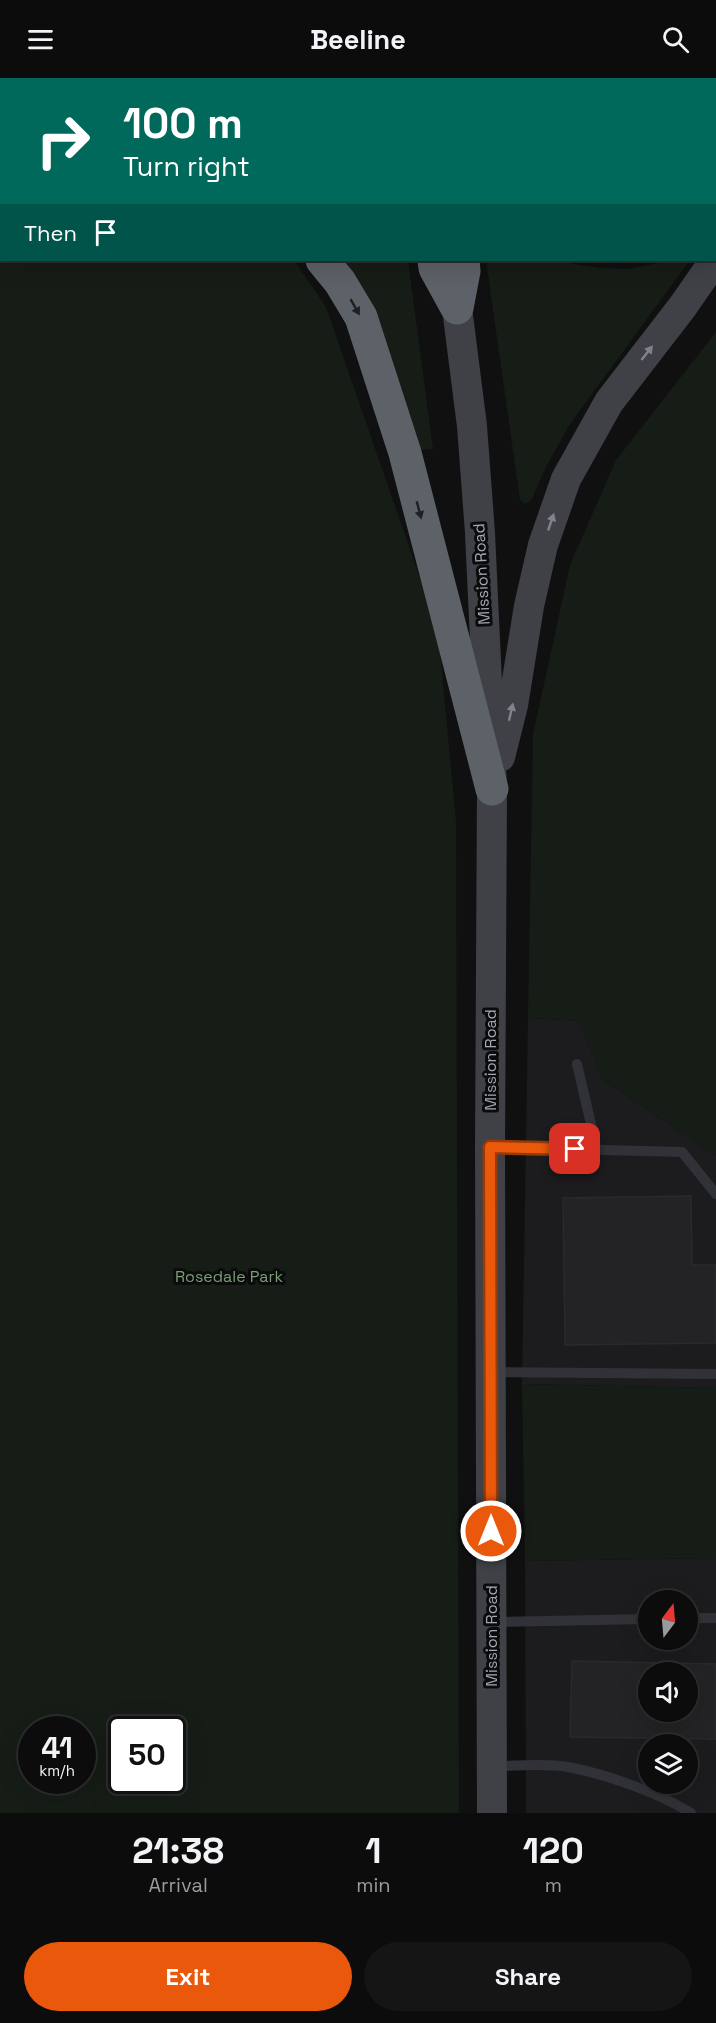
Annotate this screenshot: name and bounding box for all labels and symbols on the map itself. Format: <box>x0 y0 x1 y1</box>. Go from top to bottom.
one-way arrow <box>350 299 360 316</box>
one-way arrow <box>640 346 652 361</box>
one-way arrow <box>415 501 425 519</box>
one-way arrow <box>546 513 556 531</box>
street label: Mission Road <box>468 523 495 625</box>
one-way arrow <box>506 703 516 721</box>
street label: Mission Road <box>480 1009 501 1111</box>
pin <box>549 1123 600 1174</box>
park label: Rosedale Park <box>175 1266 283 1287</box>
position arrow <box>459 1499 523 1563</box>
street label: Mission Road <box>481 1585 502 1687</box>
north arrow <box>638 1590 698 1650</box>
speed limit sign: 50 <box>108 1716 186 1794</box>

